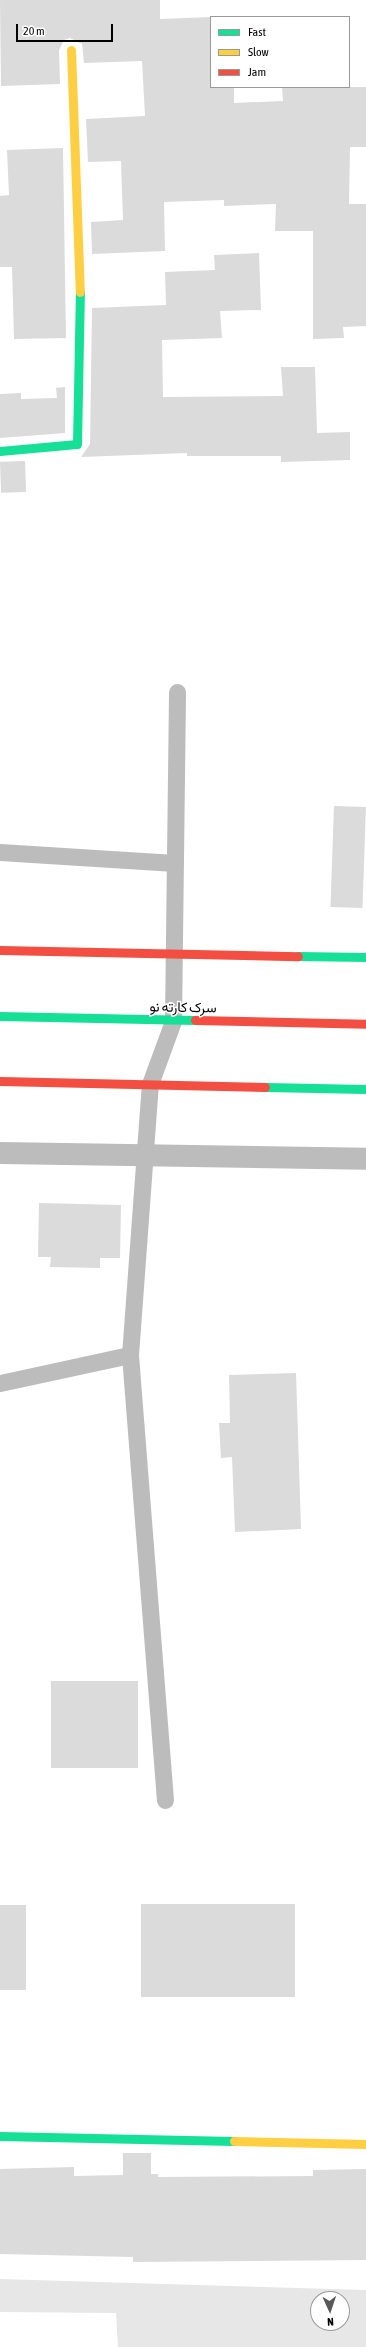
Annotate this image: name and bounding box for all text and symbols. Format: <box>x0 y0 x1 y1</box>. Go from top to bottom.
scale bar <box>18 16 115 42</box>
legend <box>210 16 350 88</box>
text: 20 m <box>23 24 45 38</box>
text: Fast <box>248 25 266 39</box>
text: Slow <box>248 45 269 59</box>
text: Jam <box>248 65 266 79</box>
street label: سرک کارته نو <box>149 998 217 1016</box>
north arrow <box>310 2291 350 2331</box>
text: N <box>327 2316 334 2328</box>

